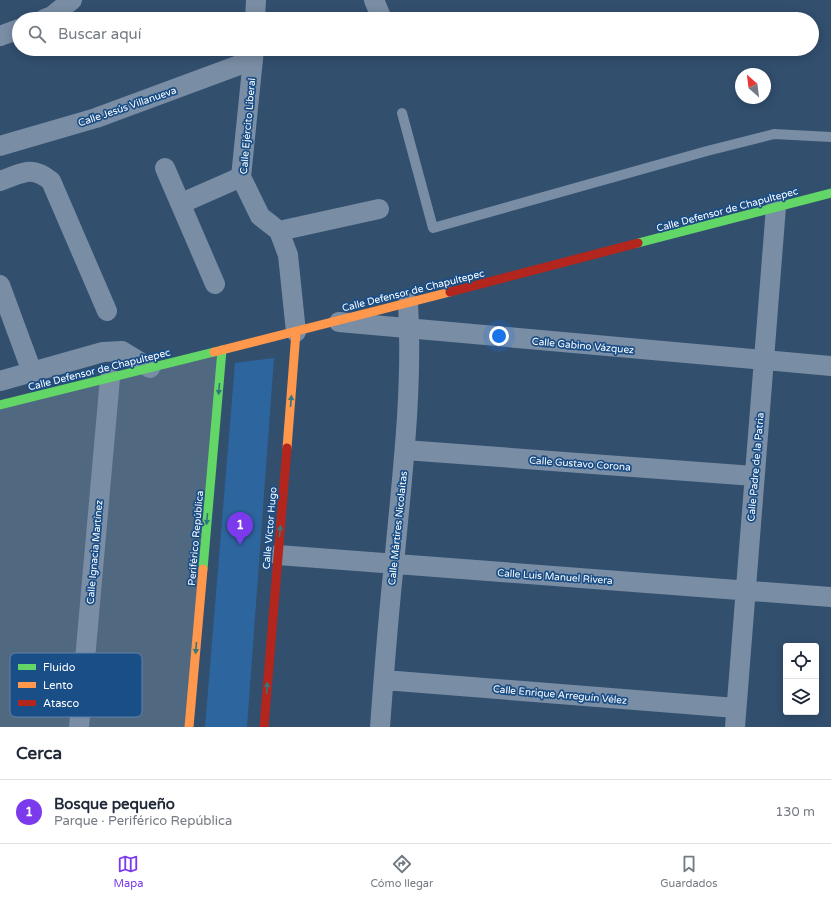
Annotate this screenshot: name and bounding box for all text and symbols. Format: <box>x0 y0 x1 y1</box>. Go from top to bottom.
search box <box>12 12 819 56</box>
icon: search <box>26 23 48 45</box>
text: Buscar aquí <box>58 25 141 43</box>
north arrow <box>735 68 771 104</box>
street label: Calle Ejército Liberal <box>238 78 258 175</box>
street label: Calle Jesús Villanueva <box>77 85 178 129</box>
street label: Calle Defensor de Chapultepec <box>655 185 799 235</box>
street label: Calle Defensor de Chapultepec <box>341 267 486 314</box>
your location <box>489 326 509 346</box>
street label: Calle Gabino Vázquez <box>531 336 635 356</box>
street label: Calle Defensor de Chapultepec <box>27 346 172 393</box>
one-way arrow <box>216 383 222 395</box>
one-way arrow <box>287 395 294 407</box>
street label: Calle Padre de la Patria <box>745 412 767 522</box>
street label: Calle Gustavo Corona <box>529 454 631 474</box>
street label: Calle Mártires Nicolaítas <box>386 470 410 586</box>
street label: Calle Víctor Hugo <box>260 486 280 570</box>
street label: Periférico República <box>186 490 206 586</box>
street label: Calle Ignacia Martínez <box>84 499 106 605</box>
one-way arrow <box>204 512 211 525</box>
pin: 1 <box>227 512 253 545</box>
one-way arrow <box>277 525 283 537</box>
street label: Calle Luis Manuel Rivera <box>497 567 613 587</box>
one-way arrow <box>192 642 199 654</box>
map controls <box>783 643 819 715</box>
button: locate <box>783 643 819 679</box>
legend <box>10 653 142 717</box>
text: Fluido <box>43 661 76 674</box>
text: Lento <box>43 679 73 692</box>
button: layers <box>783 679 819 715</box>
one-way arrow <box>264 682 271 694</box>
street label: Calle Enrique Arreguín Vélez <box>492 683 627 707</box>
text: Atasco <box>43 697 79 710</box>
text: Cerca <box>16 743 62 764</box>
text: Bosque pequeño <box>54 795 175 813</box>
text: 1 <box>25 804 33 820</box>
text: 130 m <box>775 804 815 820</box>
text: Parque · Periférico República <box>54 813 232 829</box>
tab: Mapa <box>113 853 143 890</box>
tab: Cómo llegar <box>370 853 433 890</box>
tab: Guardados <box>660 853 718 890</box>

